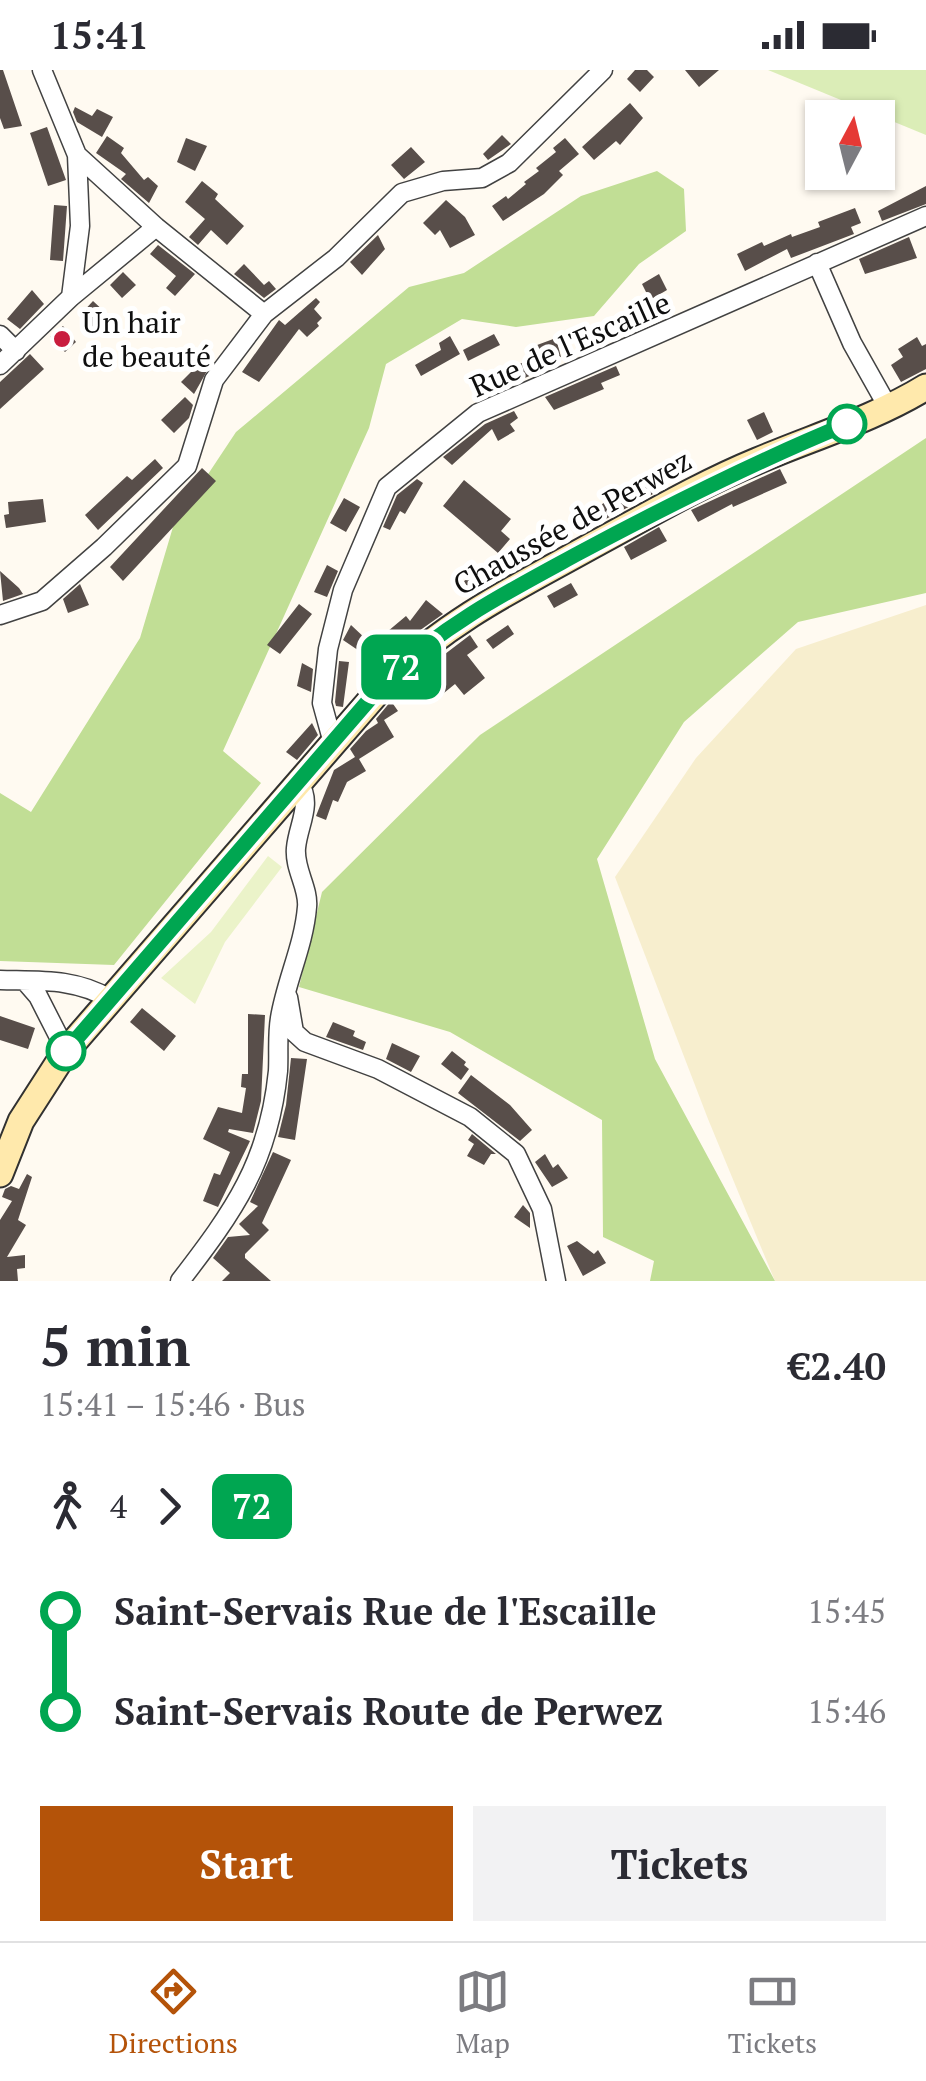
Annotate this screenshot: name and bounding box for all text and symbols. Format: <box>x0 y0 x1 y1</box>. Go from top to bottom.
text: 15:41 <box>50 10 149 60</box>
north arrow <box>805 100 895 190</box>
map controls <box>805 100 895 190</box>
street label: Rue de l'Escaille <box>464 282 676 406</box>
place label: Un hair de beauté <box>82 302 211 376</box>
marker: Un hair de beauté <box>51 328 73 350</box>
unlabelled marker <box>828 405 866 443</box>
street label: Chaussée de Perwez <box>446 440 698 604</box>
line badge: 72 <box>356 634 446 700</box>
text: 72 <box>381 644 421 690</box>
unlabelled marker <box>47 1032 85 1070</box>
text: 5 min <box>40 1309 190 1382</box>
text: €2.40 <box>789 1341 886 1391</box>
text: 15:41 – 15:46 · Bus <box>40 1383 306 1425</box>
icon: walk <box>40 1479 95 1534</box>
icon: forward <box>142 1479 197 1534</box>
text: 72 <box>232 1483 272 1529</box>
text: 4 <box>110 1485 127 1527</box>
text: Saint-Servais Rue de l'Escaille <box>114 1586 657 1636</box>
text: 15:45 <box>807 1590 886 1632</box>
text: Saint-Servais Route de Perwez <box>114 1686 663 1736</box>
text: 15:46 <box>807 1690 886 1732</box>
button: Start <box>40 1806 453 1921</box>
button: Tickets <box>473 1806 886 1921</box>
tab: Directions <box>109 1964 238 2061</box>
tab: Map <box>455 1964 510 2061</box>
tab: Tickets <box>728 1964 817 2061</box>

